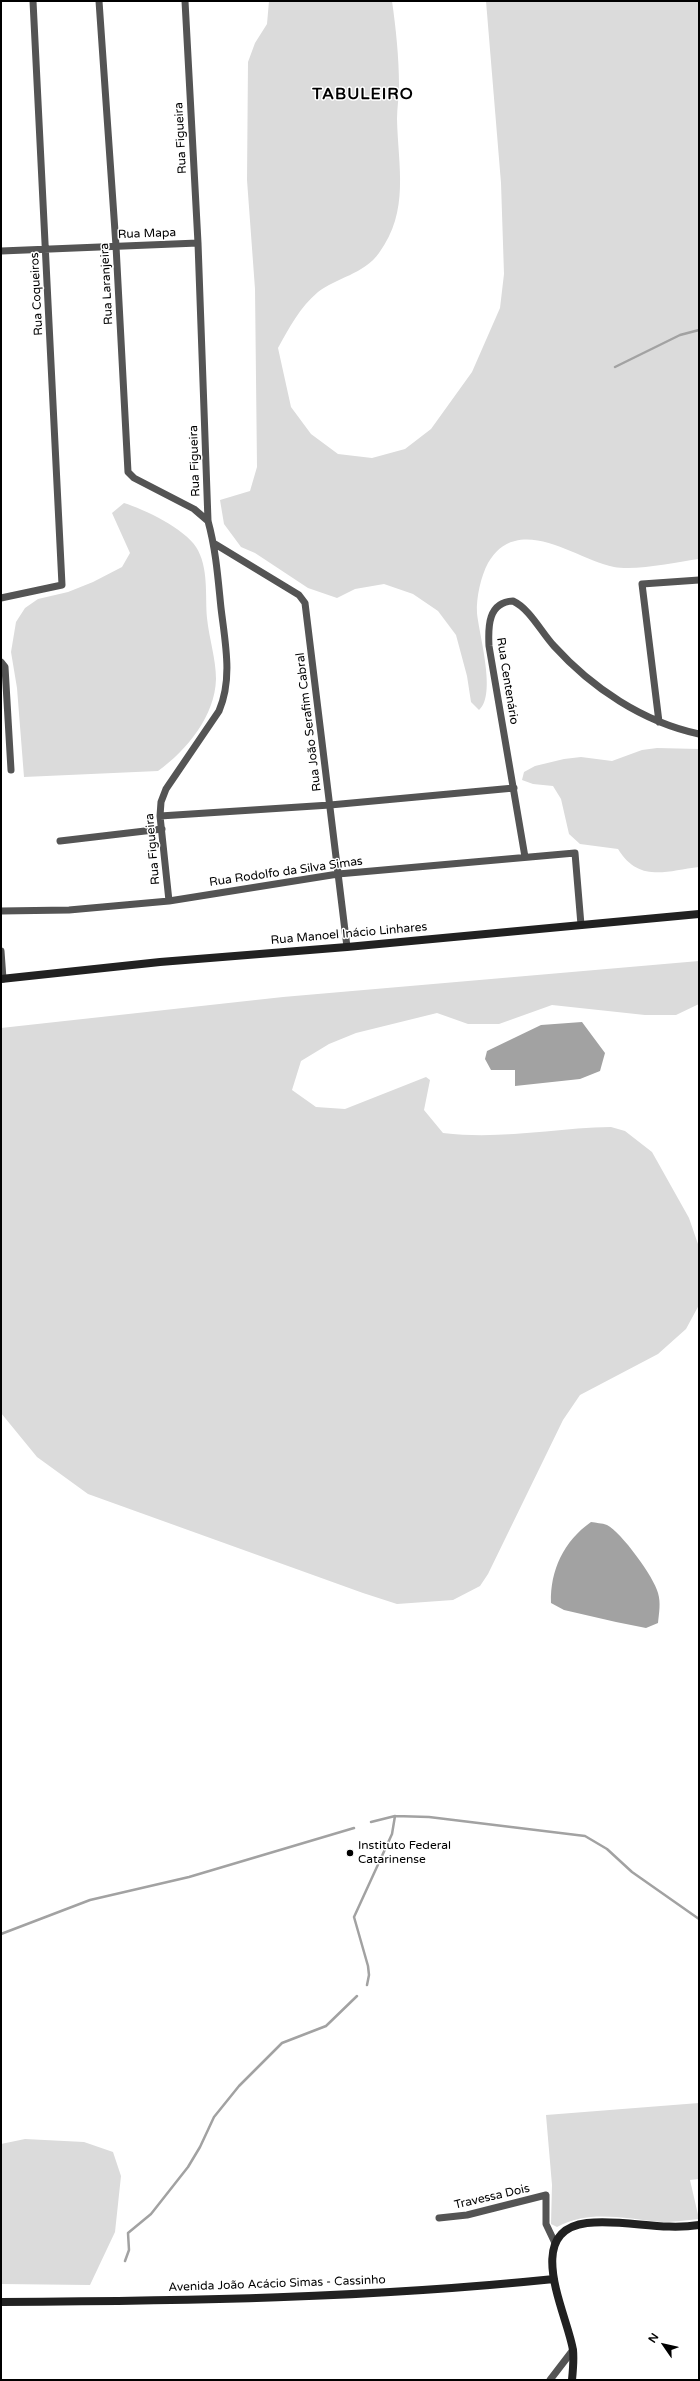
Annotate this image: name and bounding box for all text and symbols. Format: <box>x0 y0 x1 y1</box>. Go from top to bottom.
district label: TABULEIRO <box>312 85 414 105</box>
street label: Rua Figueira <box>172 102 190 174</box>
street label: Rua Mapa <box>118 226 176 242</box>
street label: Rua Laranjeira <box>98 243 116 325</box>
street label: Rua Coqueiros <box>28 252 46 336</box>
street label: Rua Figueira <box>187 425 203 497</box>
street label: Rua Centenário <box>493 636 521 726</box>
street label: Rua João Serafim Cabral <box>293 652 325 792</box>
street label: Rua Figueira <box>143 813 163 885</box>
street label: Rua Rodolfo da Silva Simas <box>208 854 364 890</box>
street label: Rua Manoel Inácio Linhares <box>270 920 428 948</box>
place label: Instituto Federal Catarinense <box>358 1839 451 1867</box>
marker: Instituto Federal Catarinense <box>345 1848 355 1858</box>
street label: Travessa Dois <box>453 2181 531 2213</box>
street label: Avenida João Acácio Simas - Cassinho <box>168 2273 386 2295</box>
north arrow <box>644 2325 684 2365</box>
text: N <box>646 2331 661 2345</box>

